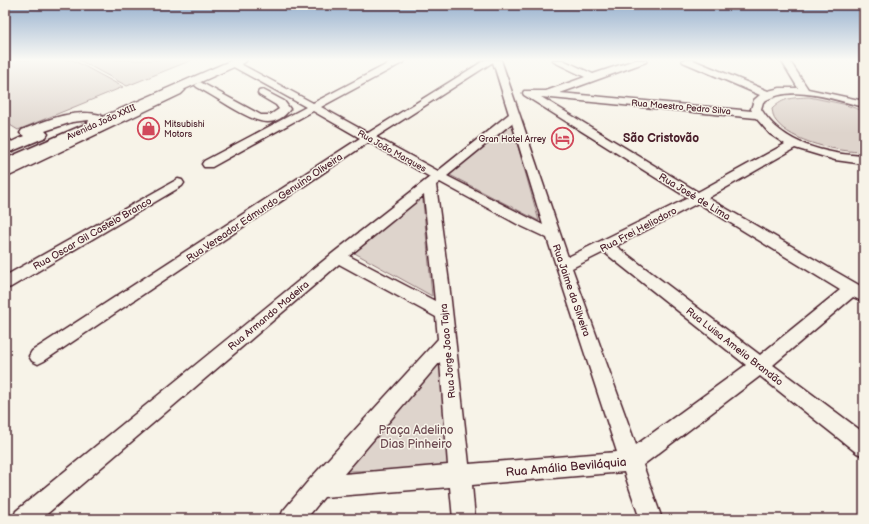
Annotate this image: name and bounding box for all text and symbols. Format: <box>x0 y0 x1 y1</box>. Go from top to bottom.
street label: Rua Maestro Pedro Silva <box>631 98 731 117</box>
street label: Avenida João XXIII <box>65 102 138 143</box>
shop icon: Mitsubishi Motors <box>135 116 161 142</box>
place label: Mitsubishi Motors <box>164 119 205 140</box>
hotel icon: Gran Hotel Arrey <box>549 126 575 152</box>
street label: Rua João Marques <box>356 128 428 175</box>
district label: São Cristovão <box>623 131 699 146</box>
place label: Gran Hotel Arrey <box>479 134 547 145</box>
street label: Rua Vereador Edmundo Genuíno Oliveira <box>184 151 345 265</box>
street label: Rua José de Lima <box>657 171 733 223</box>
street label: Rua Oscar Gil Castelo Branco <box>31 195 154 273</box>
street label: Rua Frei Heliodoro <box>598 204 679 255</box>
street label: Rua Jaime da Silveira <box>550 243 593 338</box>
street label: Rua Armando Madeira <box>226 278 312 353</box>
street label: Rua Jorge Joao Tajra <box>438 303 458 399</box>
street label: Rua Luisa Amelia Brandão <box>683 305 786 389</box>
park label: Praça Adelino Dias Pinheiro <box>378 423 454 452</box>
street label: Rua Amália Beviláquia <box>505 455 627 480</box>

